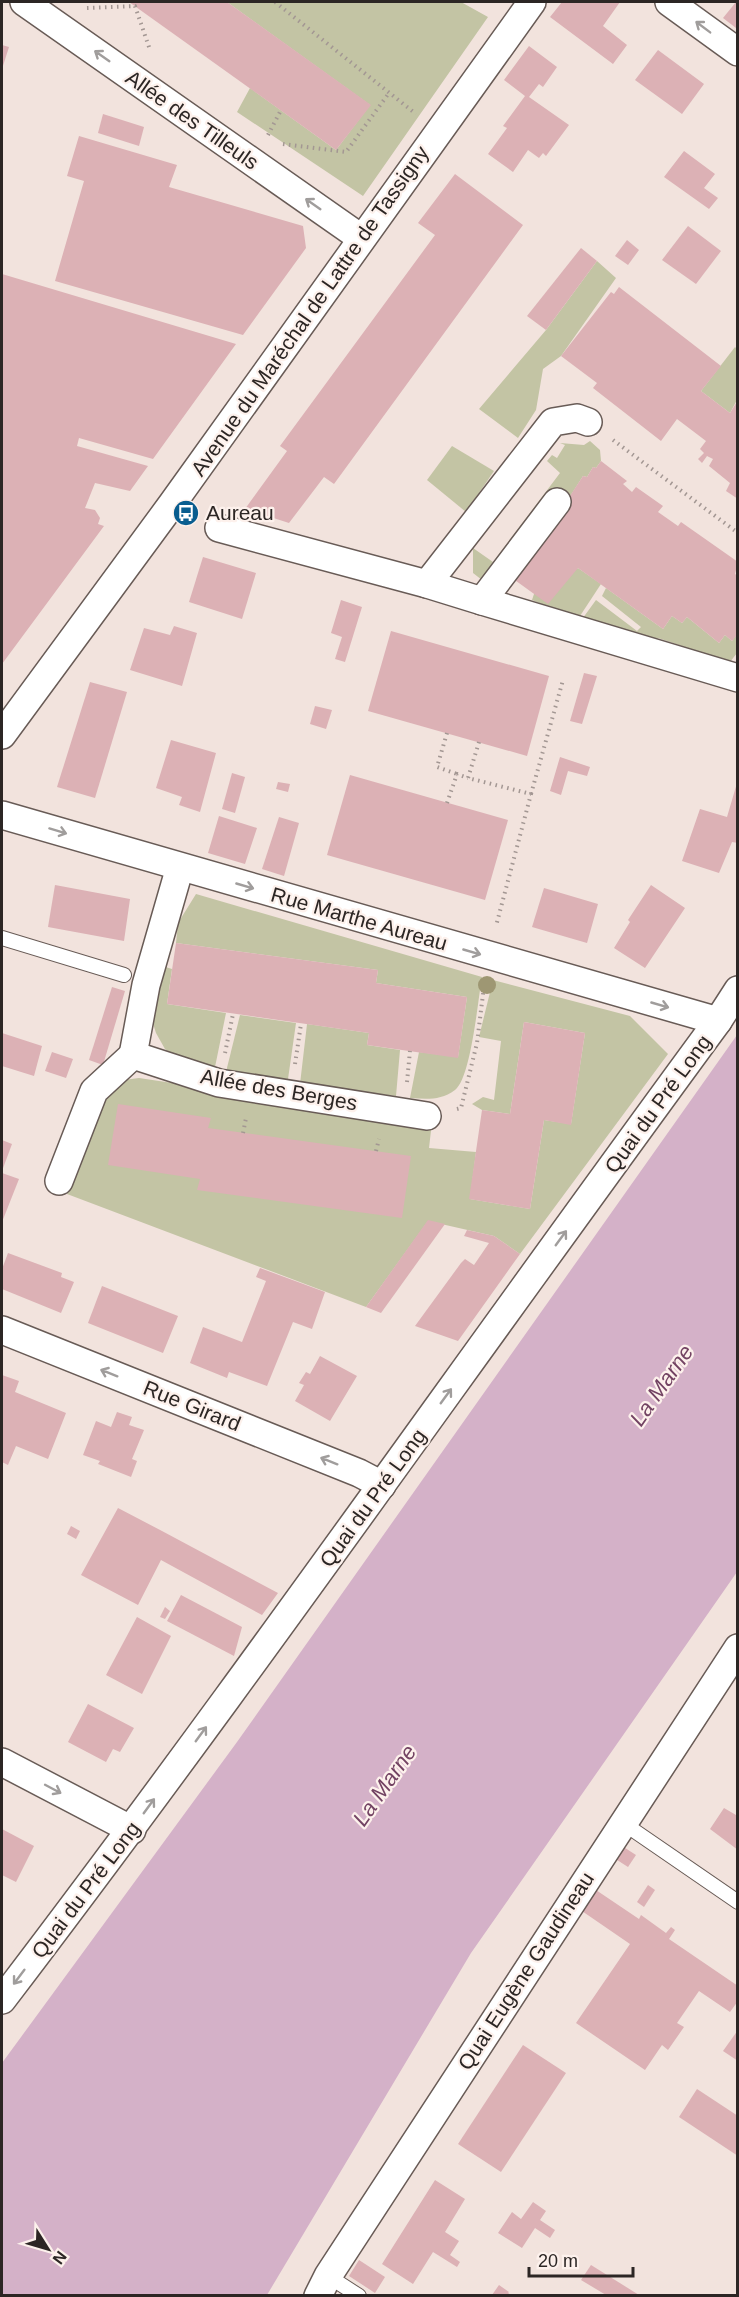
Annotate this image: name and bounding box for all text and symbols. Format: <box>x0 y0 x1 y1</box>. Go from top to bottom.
one-way arrow <box>696 21 712 33</box>
one-way arrow <box>94 50 110 62</box>
street label: Allée des Tilleuls <box>122 65 263 174</box>
street label: Avenue du Maréchal de Lattre de Tassigny <box>186 141 433 480</box>
one-way arrow <box>305 198 321 210</box>
bus stop icon: Aureau <box>171 498 201 528</box>
place label: Aureau <box>206 501 274 524</box>
one-way arrow <box>48 826 67 837</box>
one-way arrow <box>235 881 254 892</box>
street label: Rue Marthe Aureau <box>268 882 450 955</box>
one-way arrow <box>463 947 482 958</box>
one-way arrow <box>650 1000 669 1011</box>
street label: Quai du Pré Long <box>600 1030 715 1177</box>
street label: Allée des Berges <box>199 1064 359 1115</box>
one-way arrow <box>554 1231 567 1247</box>
water label: La Marne <box>625 1340 698 1431</box>
one-way arrow <box>100 1367 119 1378</box>
street label: Rue Girard <box>140 1376 244 1435</box>
one-way arrow <box>440 1389 452 1405</box>
street label: Quai du Pré Long <box>315 1424 430 1571</box>
one-way arrow <box>320 1455 339 1466</box>
one-way arrow <box>195 1727 208 1743</box>
water label: La Marne <box>348 1740 421 1831</box>
one-way arrow <box>44 1784 62 1795</box>
one-way arrow <box>143 1798 156 1814</box>
street label: Quai du Pré Long <box>27 1817 144 1962</box>
street label: Quai Eugène Gaudineau <box>453 1868 598 2074</box>
one-way arrow <box>13 1969 25 1985</box>
north arrow <box>18 2219 78 2279</box>
scale bar <box>529 2240 632 2278</box>
text: N <box>49 2248 70 2267</box>
text: 20 m <box>538 2251 578 2271</box>

